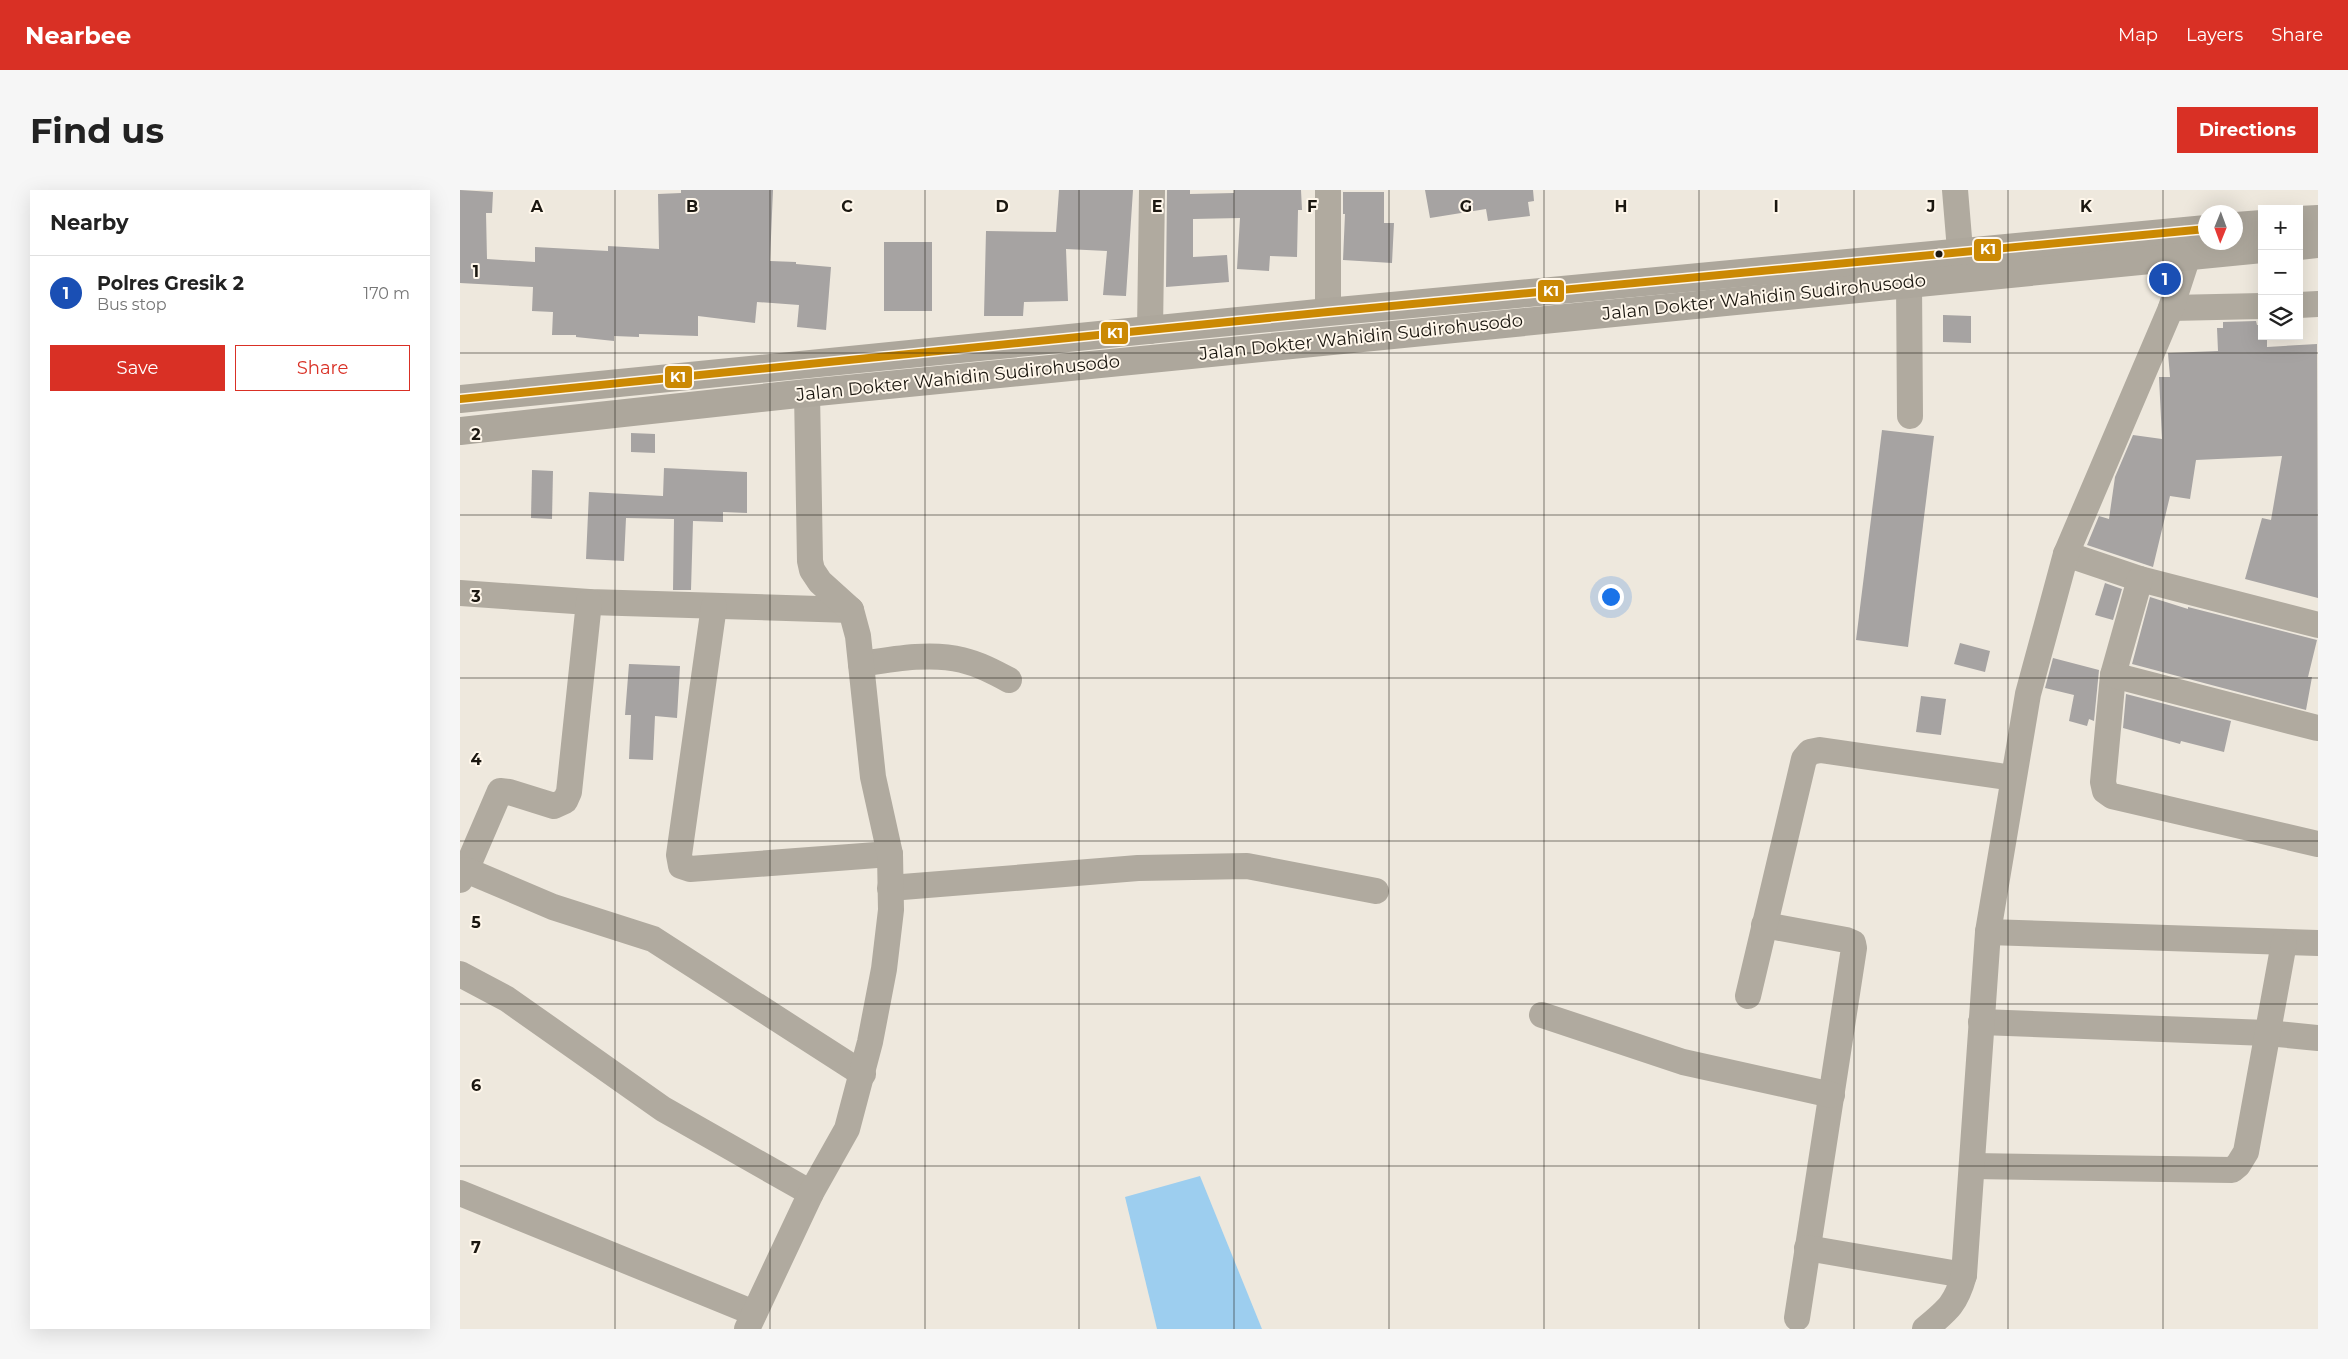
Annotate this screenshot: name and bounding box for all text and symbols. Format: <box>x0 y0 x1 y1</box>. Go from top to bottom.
text: Nearbee <box>25 21 131 50</box>
text: Map <box>2118 24 2158 46</box>
text: Layers <box>2186 24 2243 46</box>
text: Share <box>2271 24 2323 46</box>
button: Directions <box>2177 107 2318 153</box>
text: Find us <box>30 109 164 152</box>
text: A <box>530 197 544 216</box>
text: B <box>686 197 698 216</box>
text: C <box>841 197 853 216</box>
text: D <box>995 197 1009 216</box>
text: E <box>1152 197 1162 216</box>
text: F <box>1307 197 1317 216</box>
text: G <box>1460 197 1472 216</box>
text: H <box>1615 197 1627 216</box>
text: I <box>1773 197 1779 216</box>
text: J <box>1926 197 1935 216</box>
text: K <box>2080 197 2093 216</box>
north arrow <box>2198 205 2243 250</box>
map controls <box>2258 205 2303 340</box>
button: + <box>2258 205 2303 250</box>
text: Nearby <box>50 210 129 235</box>
line badge: K1 <box>1973 238 2002 262</box>
text: K1 <box>1980 240 1996 258</box>
unlabelled marker <box>1934 249 1944 259</box>
button: − <box>2258 250 2303 295</box>
pin: 1 <box>2149 260 2181 298</box>
text: 1 <box>473 262 479 281</box>
street label: Jalan Dokter Wahidin Sudirohusodo <box>1600 269 1927 325</box>
text: Polres Gresik 2 <box>97 272 244 295</box>
line badge: K1 <box>1537 279 1565 303</box>
text: K1 <box>1543 282 1559 300</box>
text: 1 <box>63 284 69 303</box>
text: 170 m <box>363 284 410 303</box>
text: Bus stop <box>97 295 167 314</box>
button: layers <box>2258 295 2303 340</box>
street label: Jalan Dokter Wahidin Sudirohusodo <box>1197 309 1524 365</box>
line badge: K1 <box>1100 321 1129 345</box>
text: K1 <box>1107 324 1123 342</box>
button: Save <box>50 345 225 391</box>
button: Share <box>235 345 410 391</box>
street label: Jalan Dokter Wahidin Sudirohusodo <box>794 350 1121 406</box>
line badge: K1 <box>664 365 693 389</box>
text: K1 <box>670 368 686 386</box>
text: 2 <box>471 425 481 444</box>
your location <box>1598 584 1624 610</box>
text: 3 <box>470 587 481 606</box>
text: 4 <box>470 750 482 769</box>
text: 5 <box>471 913 481 932</box>
text: 6 <box>471 1076 481 1095</box>
text: 7 <box>471 1238 481 1257</box>

